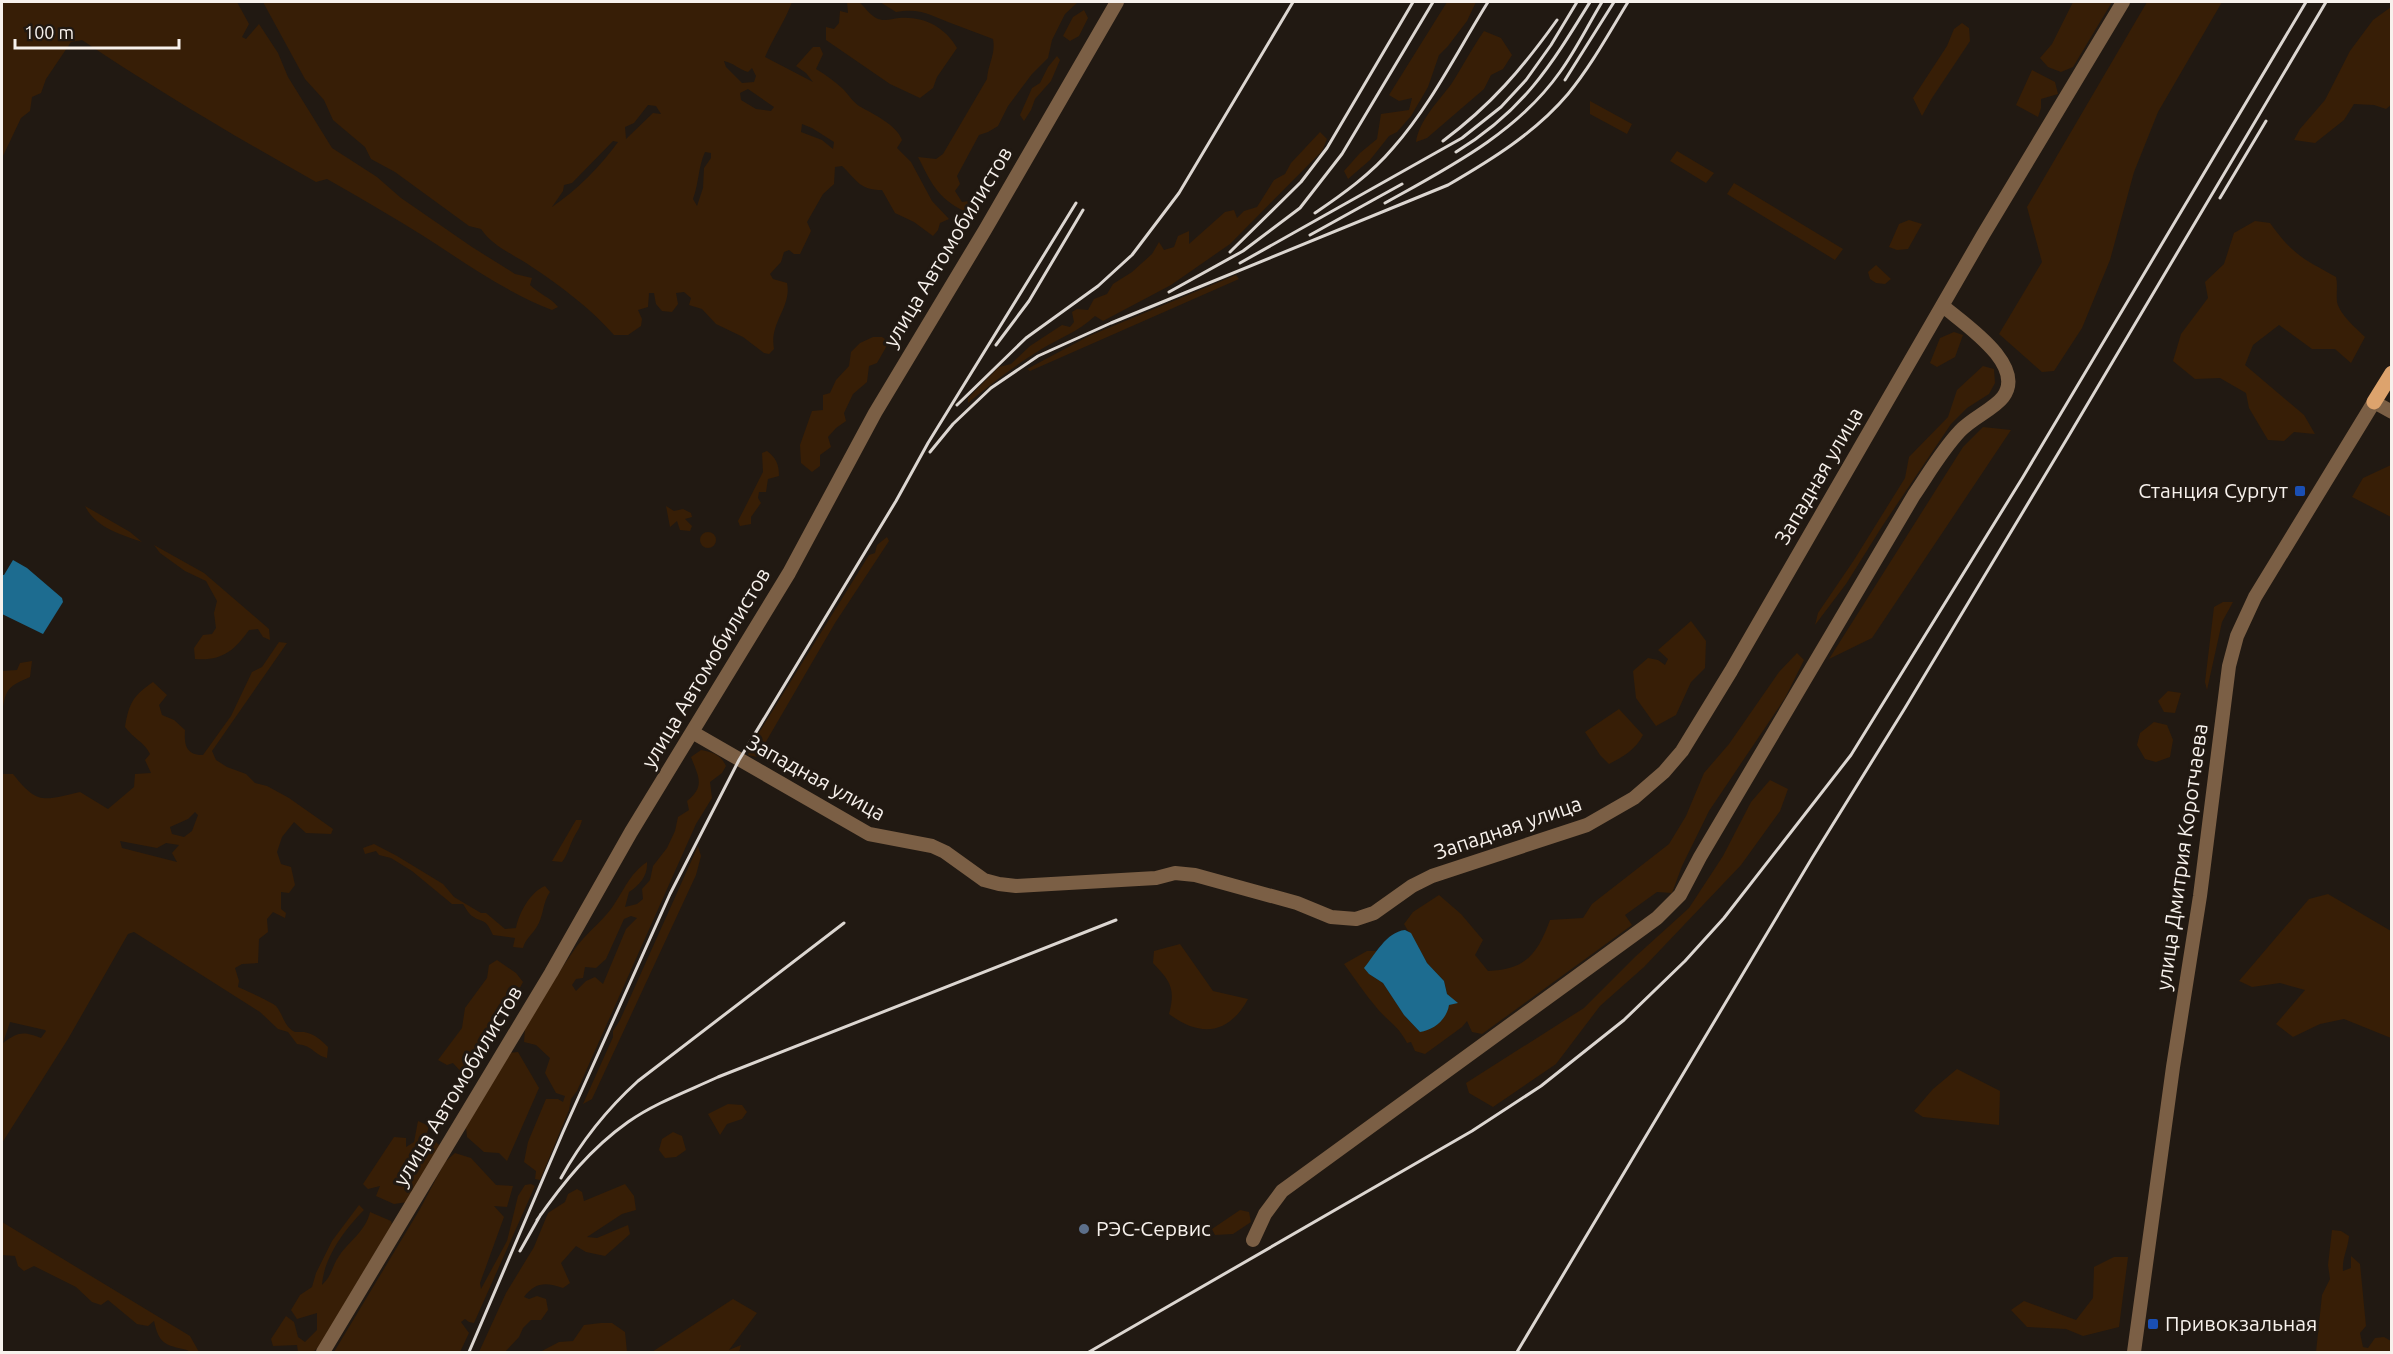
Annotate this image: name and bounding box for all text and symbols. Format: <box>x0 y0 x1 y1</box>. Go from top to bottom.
scale bar <box>15 12 178 50</box>
text: 100 m <box>24 22 74 42</box>
street label: улица Автомобилистов <box>878 142 1016 351</box>
street label: Западная улица <box>1769 403 1867 548</box>
place label: Станция Сургут <box>2138 478 2289 502</box>
marker: Станция Сургут <box>2293 484 2307 498</box>
street label: улица Автомобилистов <box>636 563 774 772</box>
street label: улица Дмитрия Коротчаева <box>2150 722 2212 992</box>
street label: Западная улица <box>743 729 890 825</box>
street label: Западная улица <box>1431 791 1585 864</box>
street label: улица Автомобилистов <box>388 981 526 1190</box>
place label: РЭС-Сервис <box>1096 1216 1211 1240</box>
marker: РЭС-Сервис <box>1077 1222 1091 1236</box>
place label: Привокзальная <box>2165 1311 2317 1335</box>
marker: Привокзальная <box>2146 1317 2160 1331</box>

